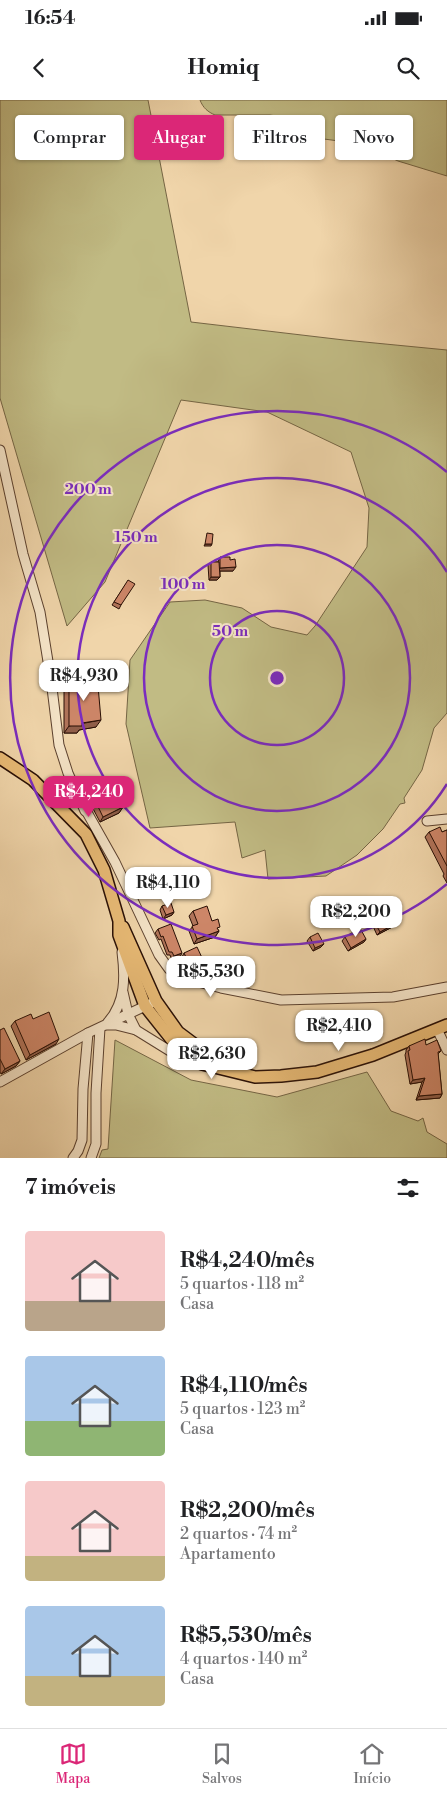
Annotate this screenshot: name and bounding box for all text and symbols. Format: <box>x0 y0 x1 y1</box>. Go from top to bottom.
text: 16:54 <box>25 6 75 30</box>
icon: back <box>25 54 53 82</box>
text: Homiq <box>188 54 259 81</box>
icon: search <box>394 54 422 82</box>
chip: Comprar <box>15 115 124 160</box>
chip: Alugar <box>134 115 224 160</box>
chip: Filtros <box>234 115 325 160</box>
chip: Novo <box>335 115 413 160</box>
text: 200 m <box>64 480 112 499</box>
text: 150 m <box>114 528 158 547</box>
text: 100 m <box>161 575 206 594</box>
text: 50 m <box>212 622 248 641</box>
pin: R$4,930 <box>38 660 130 702</box>
text: R$4,930 <box>50 666 118 686</box>
centre of rings <box>268 669 286 687</box>
pin: R$4,240 <box>43 776 135 818</box>
text: R$4,240 <box>54 782 124 802</box>
pin: R$4,110 <box>122 866 214 909</box>
text: R$4,110 <box>136 873 200 893</box>
pin: R$2,200 <box>310 896 402 938</box>
text: R$2,200 <box>321 902 391 922</box>
pin: R$5,530 <box>165 956 257 998</box>
text: R$5,530 <box>177 962 245 982</box>
pin: R$2,410 <box>293 1010 385 1052</box>
text: R$2,410 <box>306 1016 372 1036</box>
pin: R$2,630 <box>166 1038 258 1080</box>
text: R$2,630 <box>178 1044 246 1064</box>
icon: filters <box>394 1174 422 1202</box>
text: 7 imóveis <box>25 1175 116 1201</box>
text: R$4,240/mês <box>180 1248 315 1274</box>
icon: home <box>65 1251 125 1311</box>
text: 5 quartos · 118 m² <box>180 1274 304 1294</box>
text: Casa <box>180 1294 214 1314</box>
text: R$4,110/mês <box>180 1373 308 1399</box>
icon: home <box>65 1376 125 1436</box>
text: 5 quartos · 123 m² <box>180 1399 305 1419</box>
text: Casa <box>180 1419 214 1439</box>
text: R$2,200/mês <box>180 1498 315 1524</box>
icon: home <box>65 1501 125 1561</box>
text: 2 quartos · 74 m² <box>180 1524 297 1544</box>
text: Apartamento <box>180 1544 276 1564</box>
text: R$5,530/mês <box>180 1623 312 1649</box>
icon: home <box>65 1626 125 1686</box>
text: 4 quartos · 140 m² <box>180 1649 307 1669</box>
text: Casa <box>180 1669 214 1689</box>
tab: Mapa <box>56 1740 90 1788</box>
tab: Salvos <box>202 1740 242 1788</box>
tab: Início <box>353 1740 391 1788</box>

